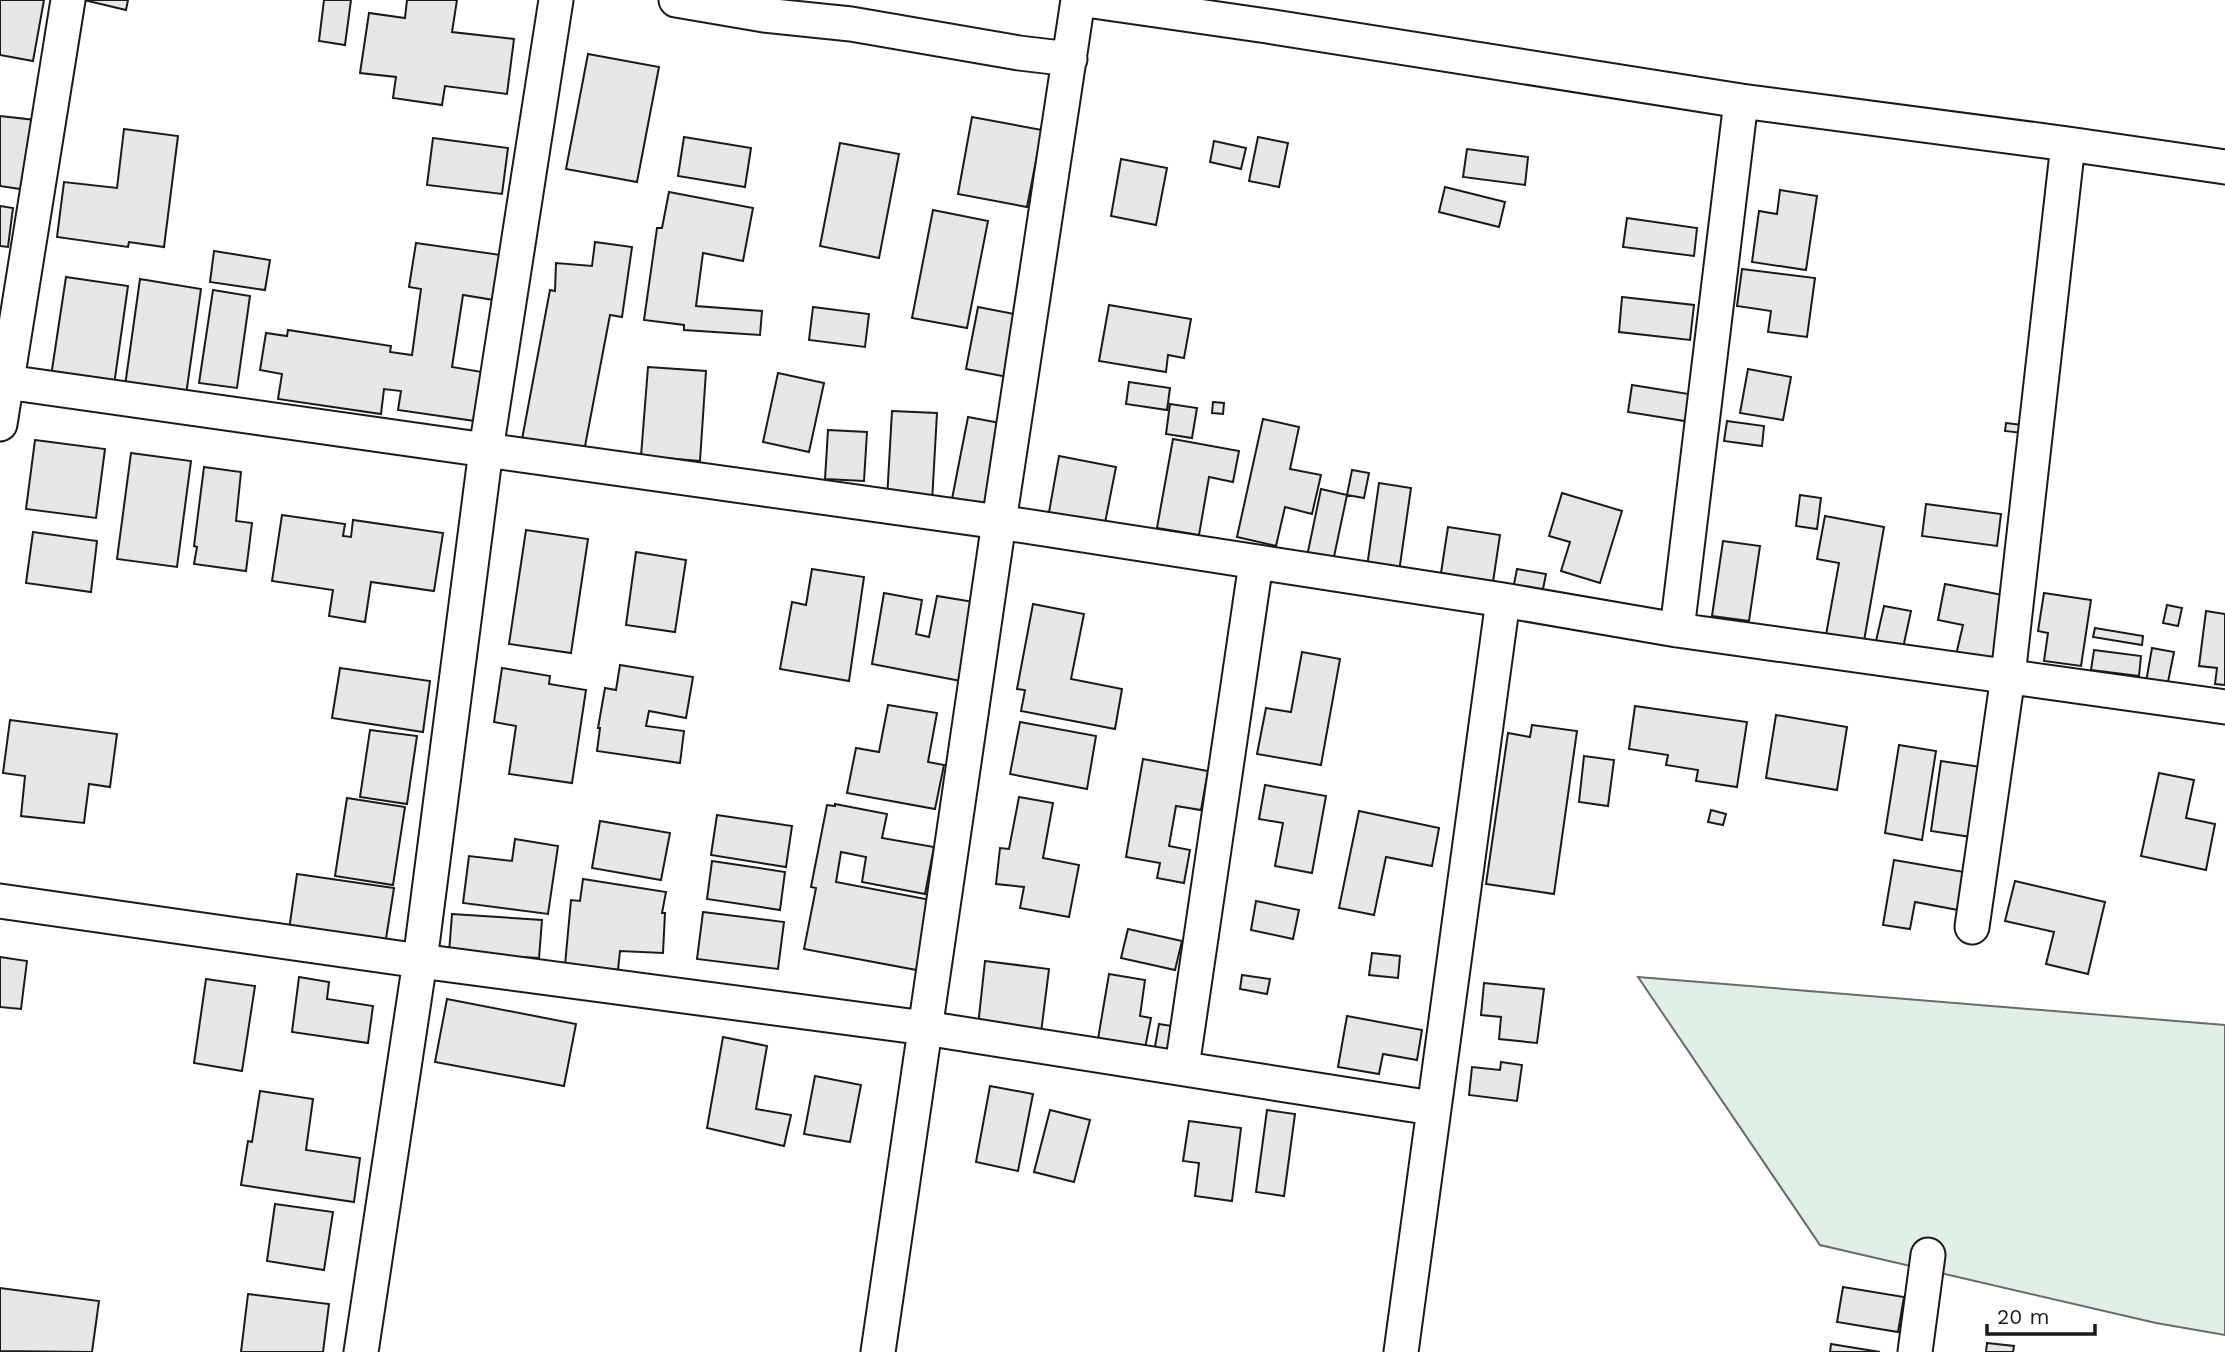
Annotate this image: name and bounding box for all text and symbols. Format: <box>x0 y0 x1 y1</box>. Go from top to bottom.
scale bar <box>1987 1292 2096 1336</box>
text: 20 m <box>1997 1304 2049 1329</box>

